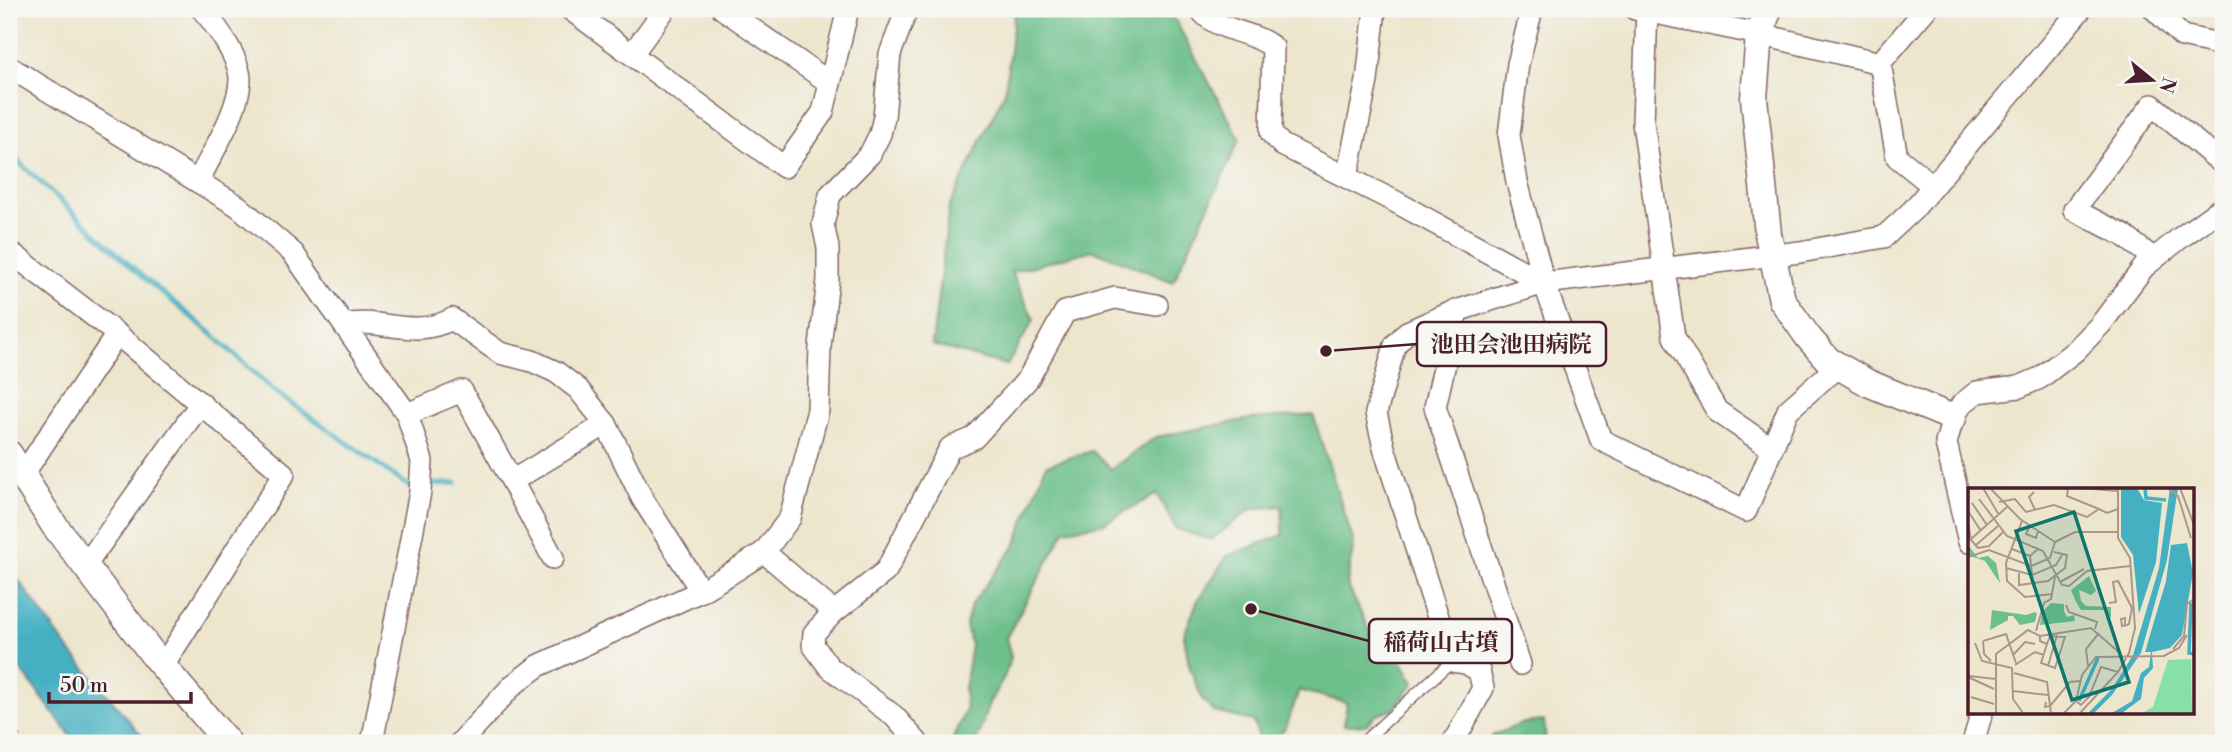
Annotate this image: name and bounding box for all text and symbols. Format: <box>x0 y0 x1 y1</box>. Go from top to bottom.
north arrow <box>2116 46 2186 116</box>
text: N <box>2153 74 2181 96</box>
callout: 池田会池田病院 <box>1417 322 1606 366</box>
text: 池田会池田病院 <box>1431 331 1592 359</box>
inset map <box>1968 488 2194 714</box>
callout: 稲荷山古墳 <box>1369 619 1512 663</box>
text: 稲荷山古墳 <box>1384 629 1499 657</box>
scale bar <box>49 661 191 705</box>
text: 50 m <box>60 673 108 699</box>

